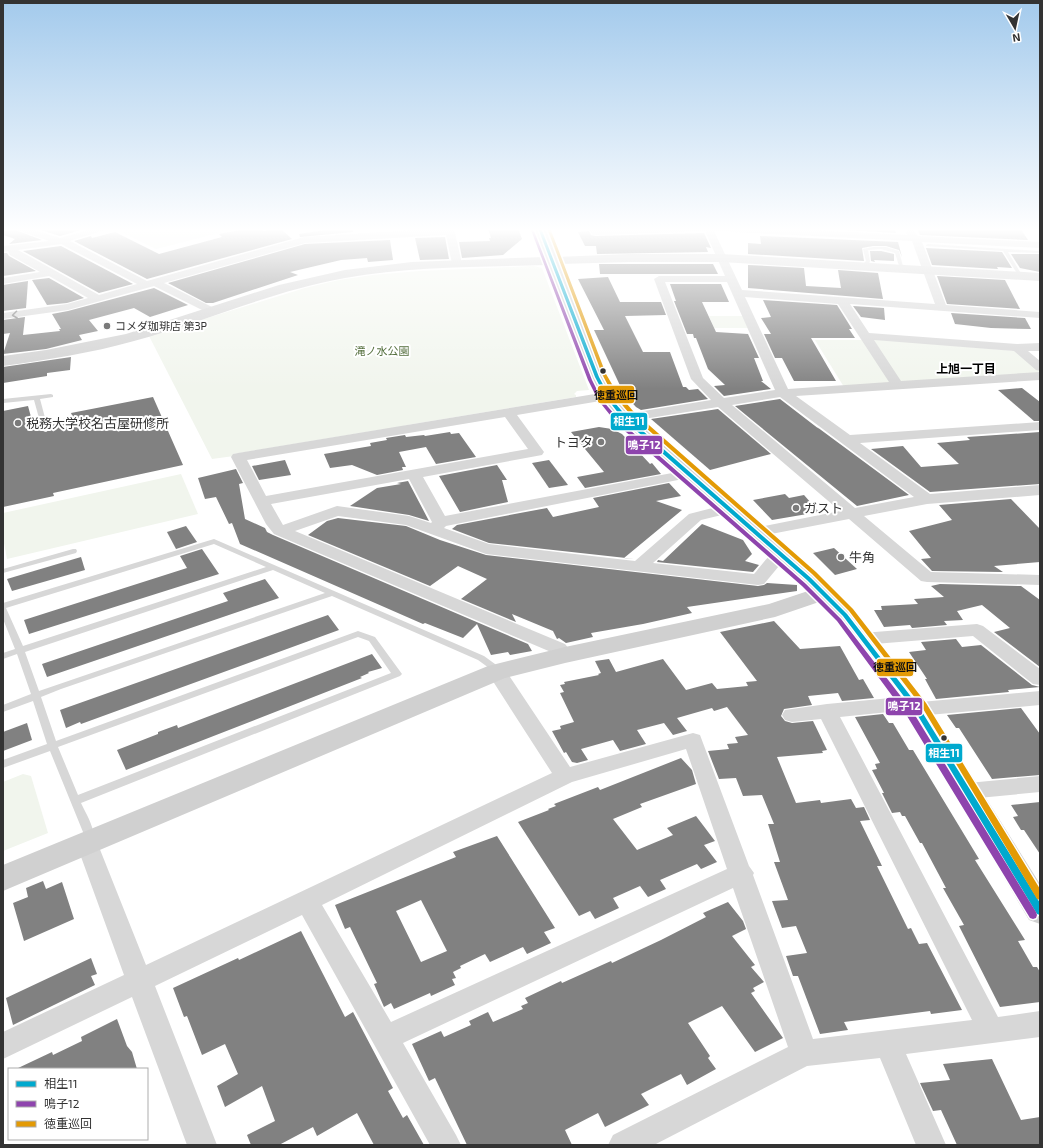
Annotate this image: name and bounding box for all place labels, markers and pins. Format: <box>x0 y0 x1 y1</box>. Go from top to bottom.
place label: コメダ珈琲店 第3P <box>115 319 207 332</box>
marker: コメダ珈琲店 第3P <box>102 321 112 331</box>
unlabelled marker <box>598 366 608 376</box>
place label: 税務大学校名古屋研修所 <box>26 415 169 431</box>
marker: 税務大学校名古屋研修所 <box>13 418 23 428</box>
place label: トヨタ <box>554 434 593 450</box>
marker: トヨタ <box>596 437 606 447</box>
place label: ガスト <box>804 500 843 516</box>
marker: ガスト <box>791 503 801 513</box>
place label: 牛角 <box>849 549 875 565</box>
marker: 牛角 <box>836 552 846 562</box>
unlabelled marker <box>939 733 949 743</box>

